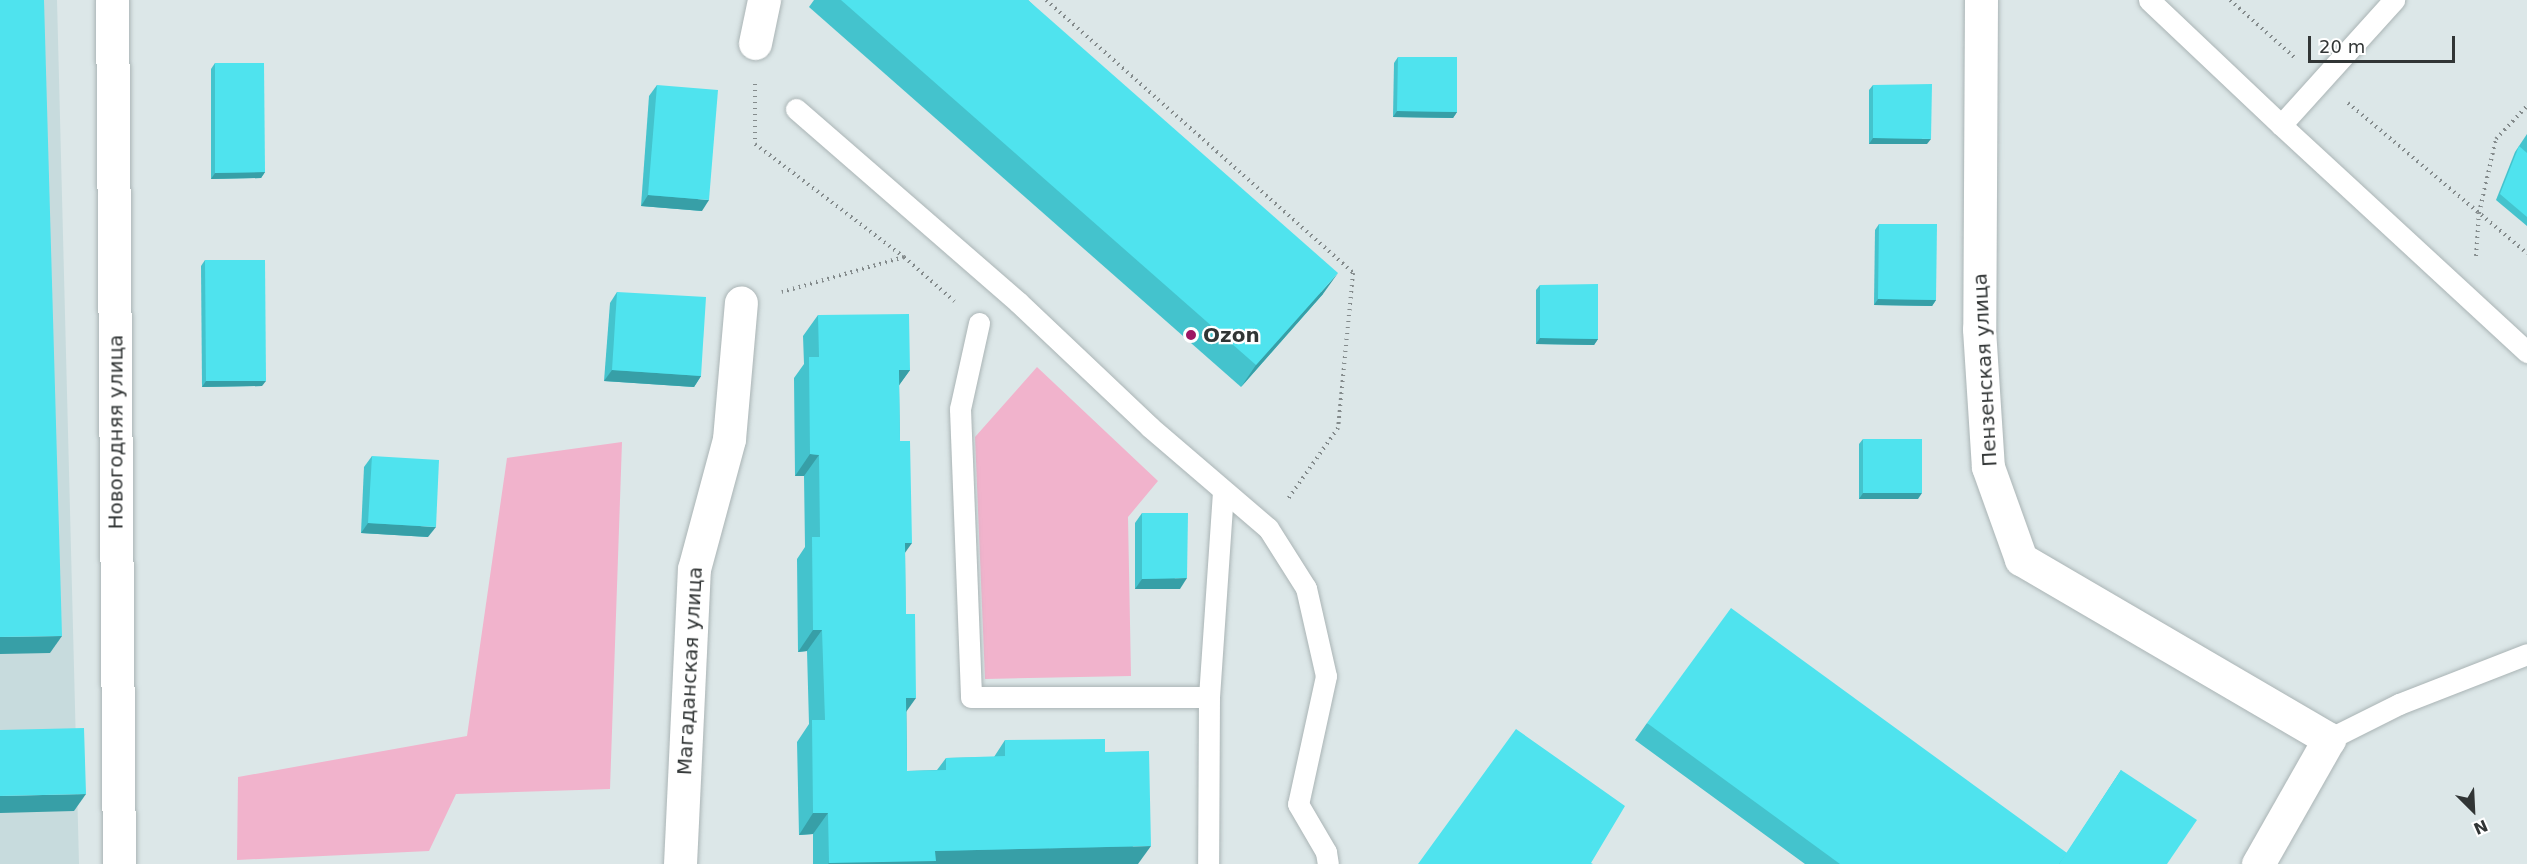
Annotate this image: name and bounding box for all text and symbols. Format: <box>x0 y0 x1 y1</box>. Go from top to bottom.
scale bar <box>2311 24 2458 62</box>
text: 20 m <box>2319 36 2365 57</box>
street label: Пензенская улица <box>1968 273 2002 467</box>
place label: Ozon <box>1203 323 1260 347</box>
marker: Ozon <box>1184 328 1198 342</box>
street label: Новогодняя улица <box>104 335 128 529</box>
street label: Магаданская улица <box>673 566 707 776</box>
north arrow <box>2443 780 2503 840</box>
text: N <box>2471 815 2491 838</box>

